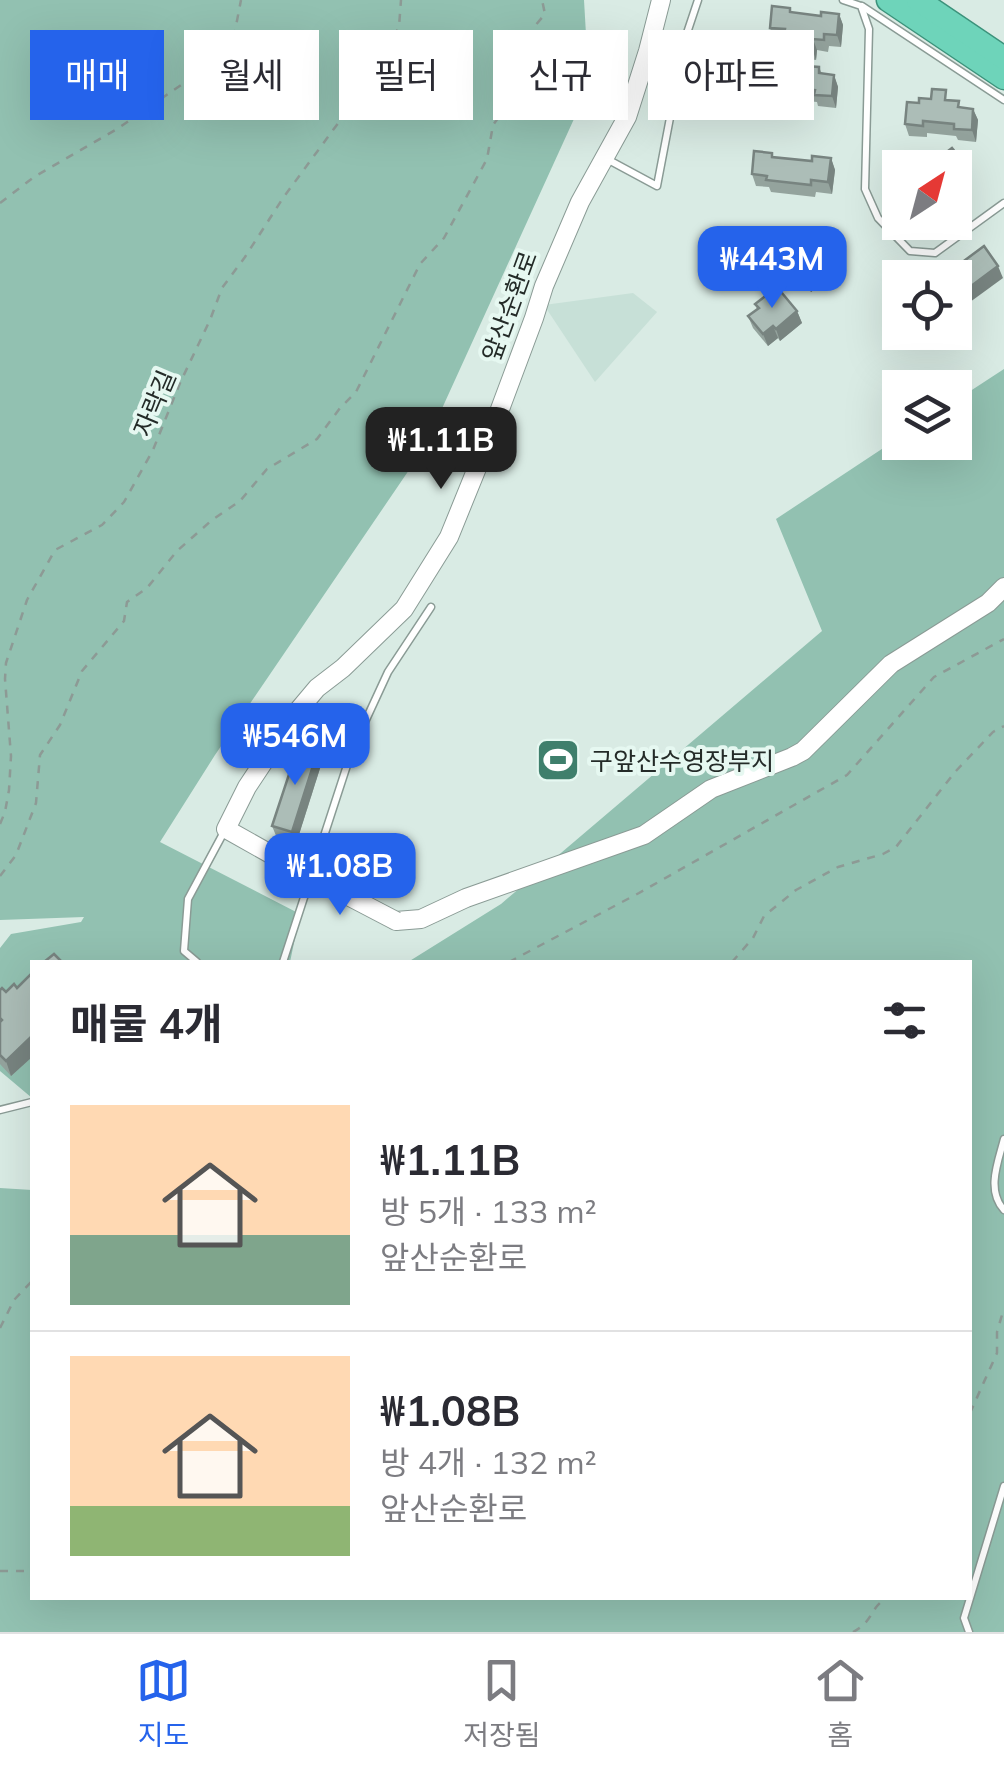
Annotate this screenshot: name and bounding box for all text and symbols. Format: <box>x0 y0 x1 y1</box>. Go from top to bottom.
chip: 매매 <box>30 30 164 120</box>
chip: 월세 <box>184 30 319 120</box>
chip: 필터 <box>339 30 473 120</box>
chip: 신규 <box>493 30 628 120</box>
chip: 아파트 <box>648 30 814 120</box>
north arrow <box>882 150 972 240</box>
map controls <box>882 150 972 460</box>
pin: ₩443M <box>702 226 842 311</box>
text: ₩443M <box>720 238 824 278</box>
street label: 앞산순환로 <box>475 247 543 365</box>
button: locate <box>882 260 972 350</box>
street label: 자락길 <box>126 365 182 441</box>
button: layers <box>882 370 972 460</box>
pin: ₩1.11B <box>360 407 522 492</box>
text: ₩1.11B <box>388 419 494 459</box>
pin: ₩546M <box>225 703 365 788</box>
text: ₩546M <box>243 715 347 755</box>
sports icon: 구앞산수영장부지 <box>535 737 581 783</box>
place label: 구앞산수영장부지 <box>590 745 774 776</box>
pin: ₩1.08B <box>259 833 421 918</box>
text: ₩1.08B <box>287 845 393 885</box>
icon: filters <box>877 993 932 1048</box>
text: 매물 4개 <box>70 997 223 1050</box>
text: ₩1.11B <box>380 1133 520 1186</box>
icon: home <box>150 1145 270 1265</box>
text: 방 5개 · 133 m² <box>380 1191 597 1231</box>
text: 앞산순환로 <box>380 1237 527 1277</box>
text: ₩1.08B <box>380 1384 520 1437</box>
icon: home <box>150 1396 270 1516</box>
text: 방 4개 · 132 m² <box>380 1442 597 1482</box>
text: 앞산순환로 <box>380 1488 527 1528</box>
tab: 지도 <box>136 1653 191 1753</box>
tab: 저장됨 <box>463 1653 541 1753</box>
tab: 홈 <box>813 1653 868 1753</box>

